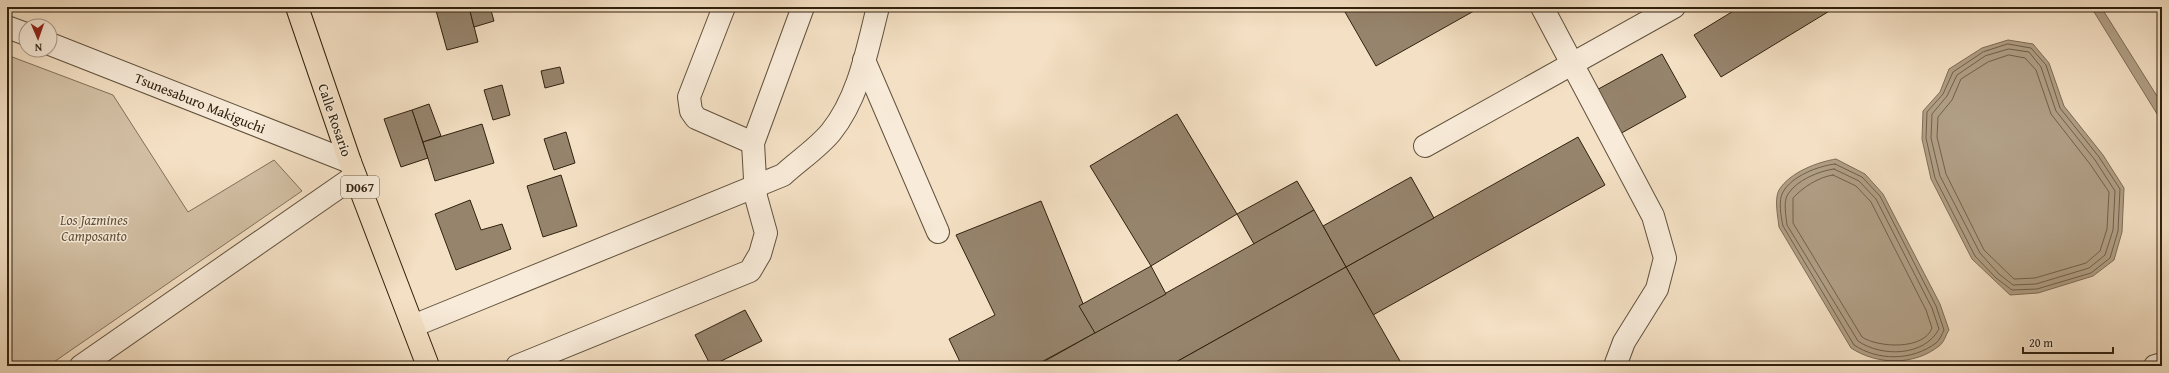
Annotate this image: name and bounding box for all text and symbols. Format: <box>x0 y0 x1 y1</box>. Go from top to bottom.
north arrow <box>18 18 58 58</box>
text: N <box>34 40 42 56</box>
street label: Tsunesaburo Makiguchi <box>132 68 269 138</box>
street label: Calle Rosario <box>313 81 357 159</box>
road number: D067 <box>341 176 379 198</box>
park label: Los Jazmines Camposanto <box>59 210 128 246</box>
scale bar <box>2023 329 2113 355</box>
text: 20 m <box>2029 334 2053 351</box>

